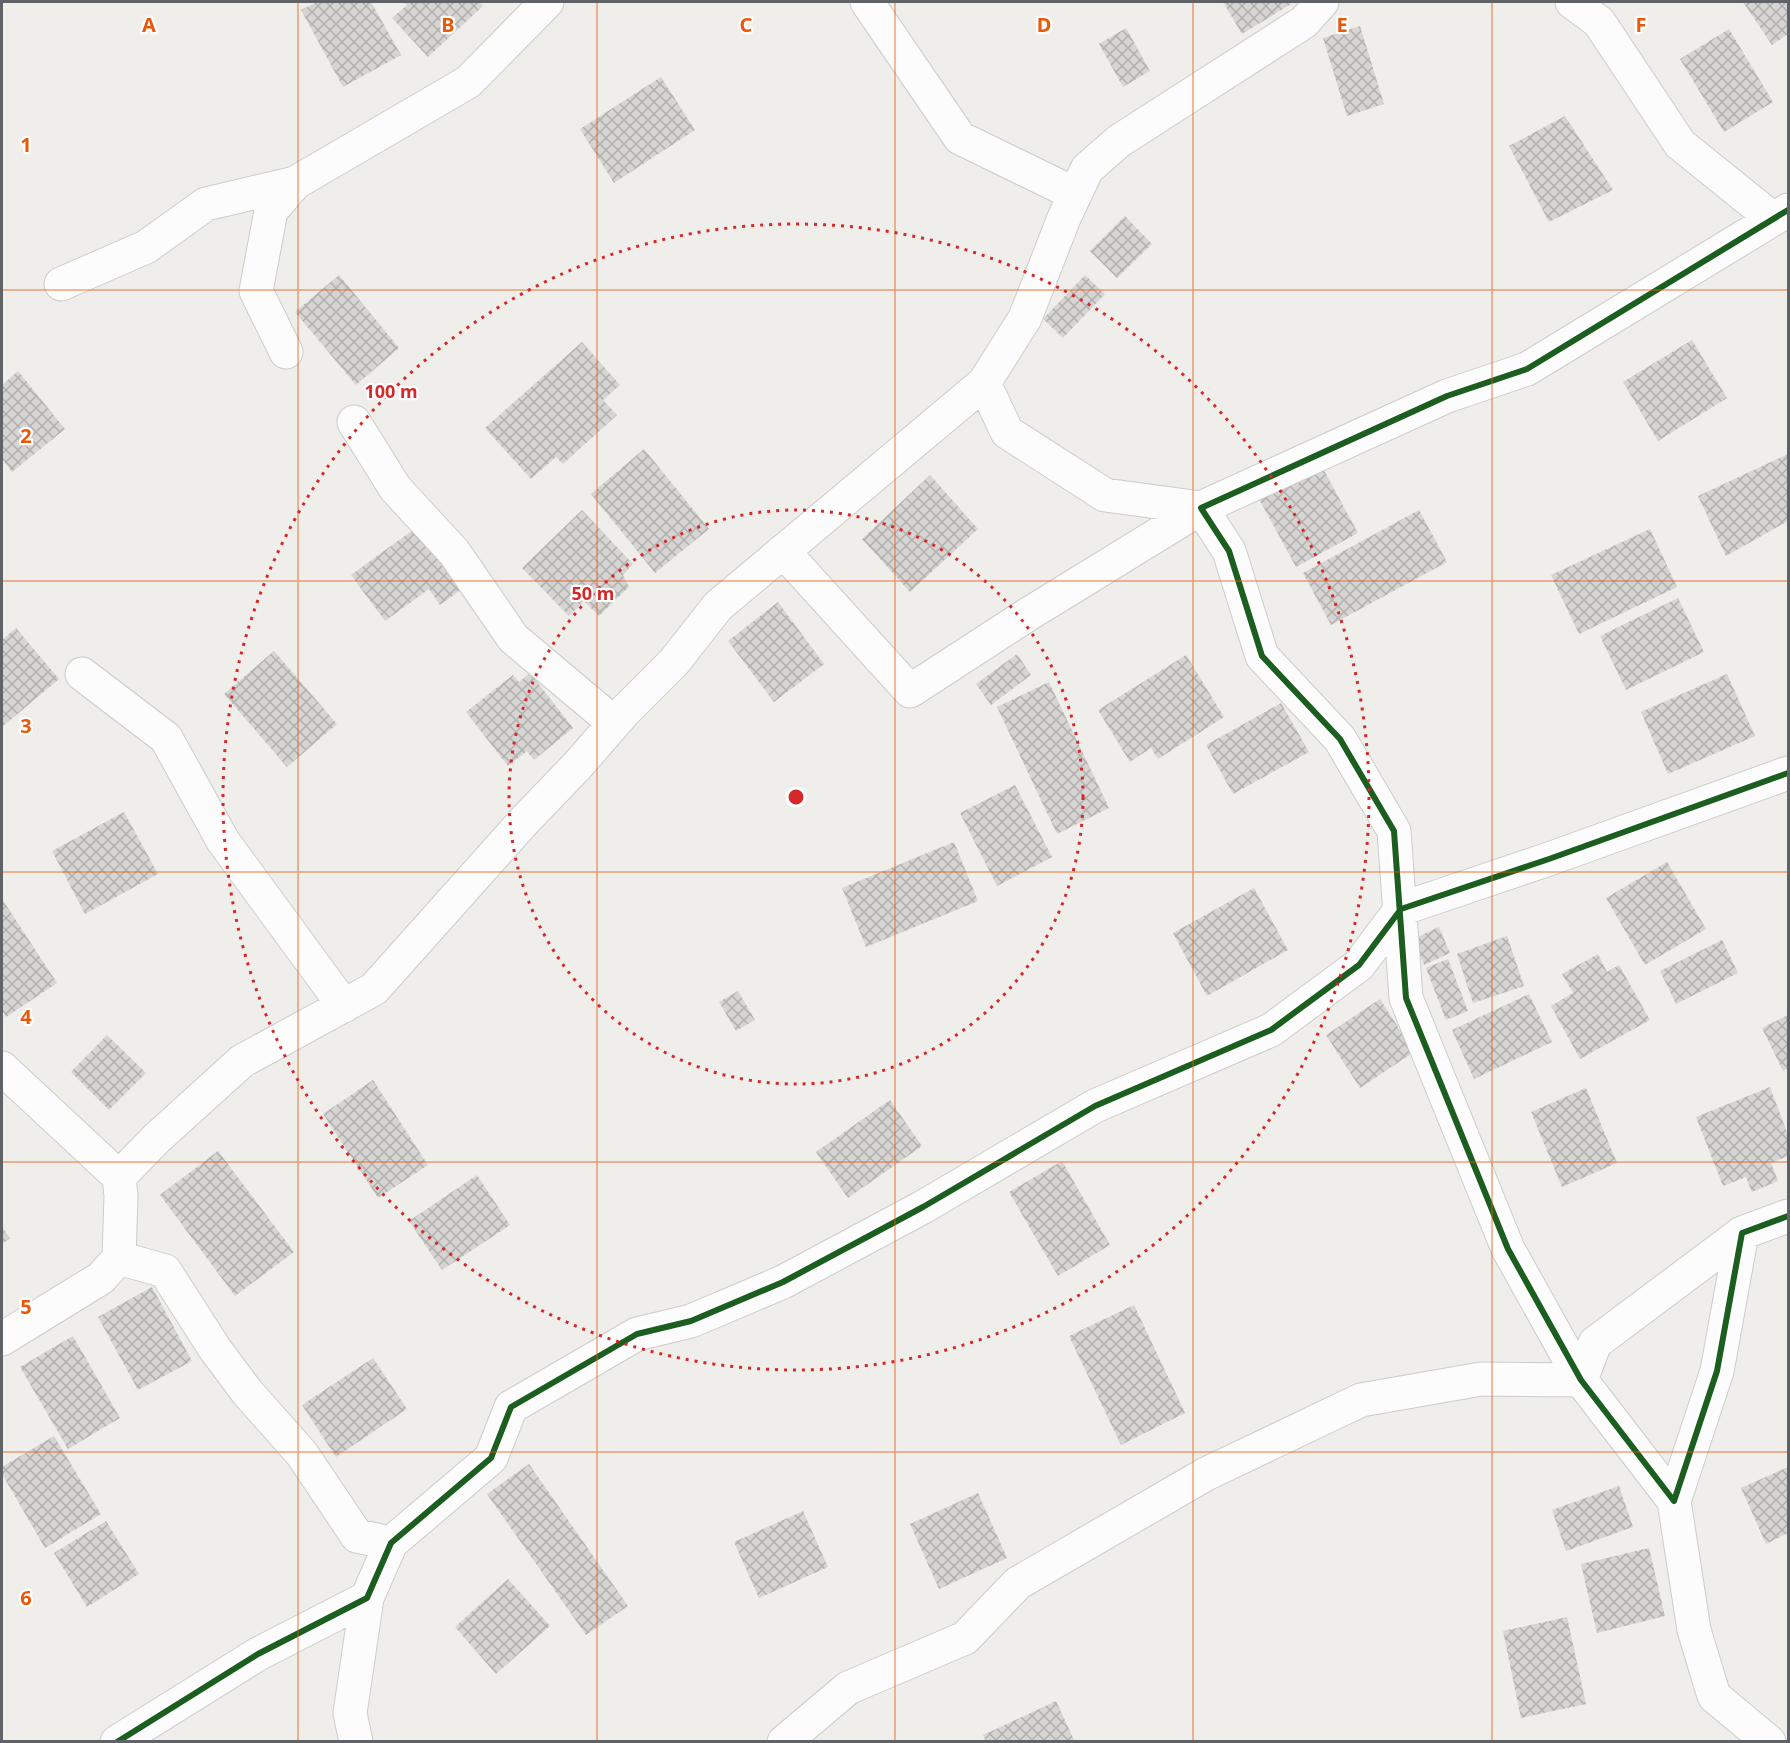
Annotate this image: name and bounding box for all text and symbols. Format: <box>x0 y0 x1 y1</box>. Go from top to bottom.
text: A <box>142 11 156 38</box>
text: B <box>441 11 455 38</box>
text: C <box>740 11 753 38</box>
text: D <box>1037 11 1051 38</box>
text: E <box>1336 11 1348 38</box>
text: F <box>1636 11 1646 38</box>
text: 1 <box>20 131 32 158</box>
text: 100 m <box>364 379 418 403</box>
text: 2 <box>20 422 32 449</box>
text: 50 m <box>572 581 614 605</box>
text: 3 <box>20 712 32 739</box>
centre of rings <box>786 787 806 807</box>
text: 4 <box>20 1003 32 1030</box>
text: 5 <box>20 1293 32 1320</box>
text: 6 <box>20 1584 32 1611</box>

